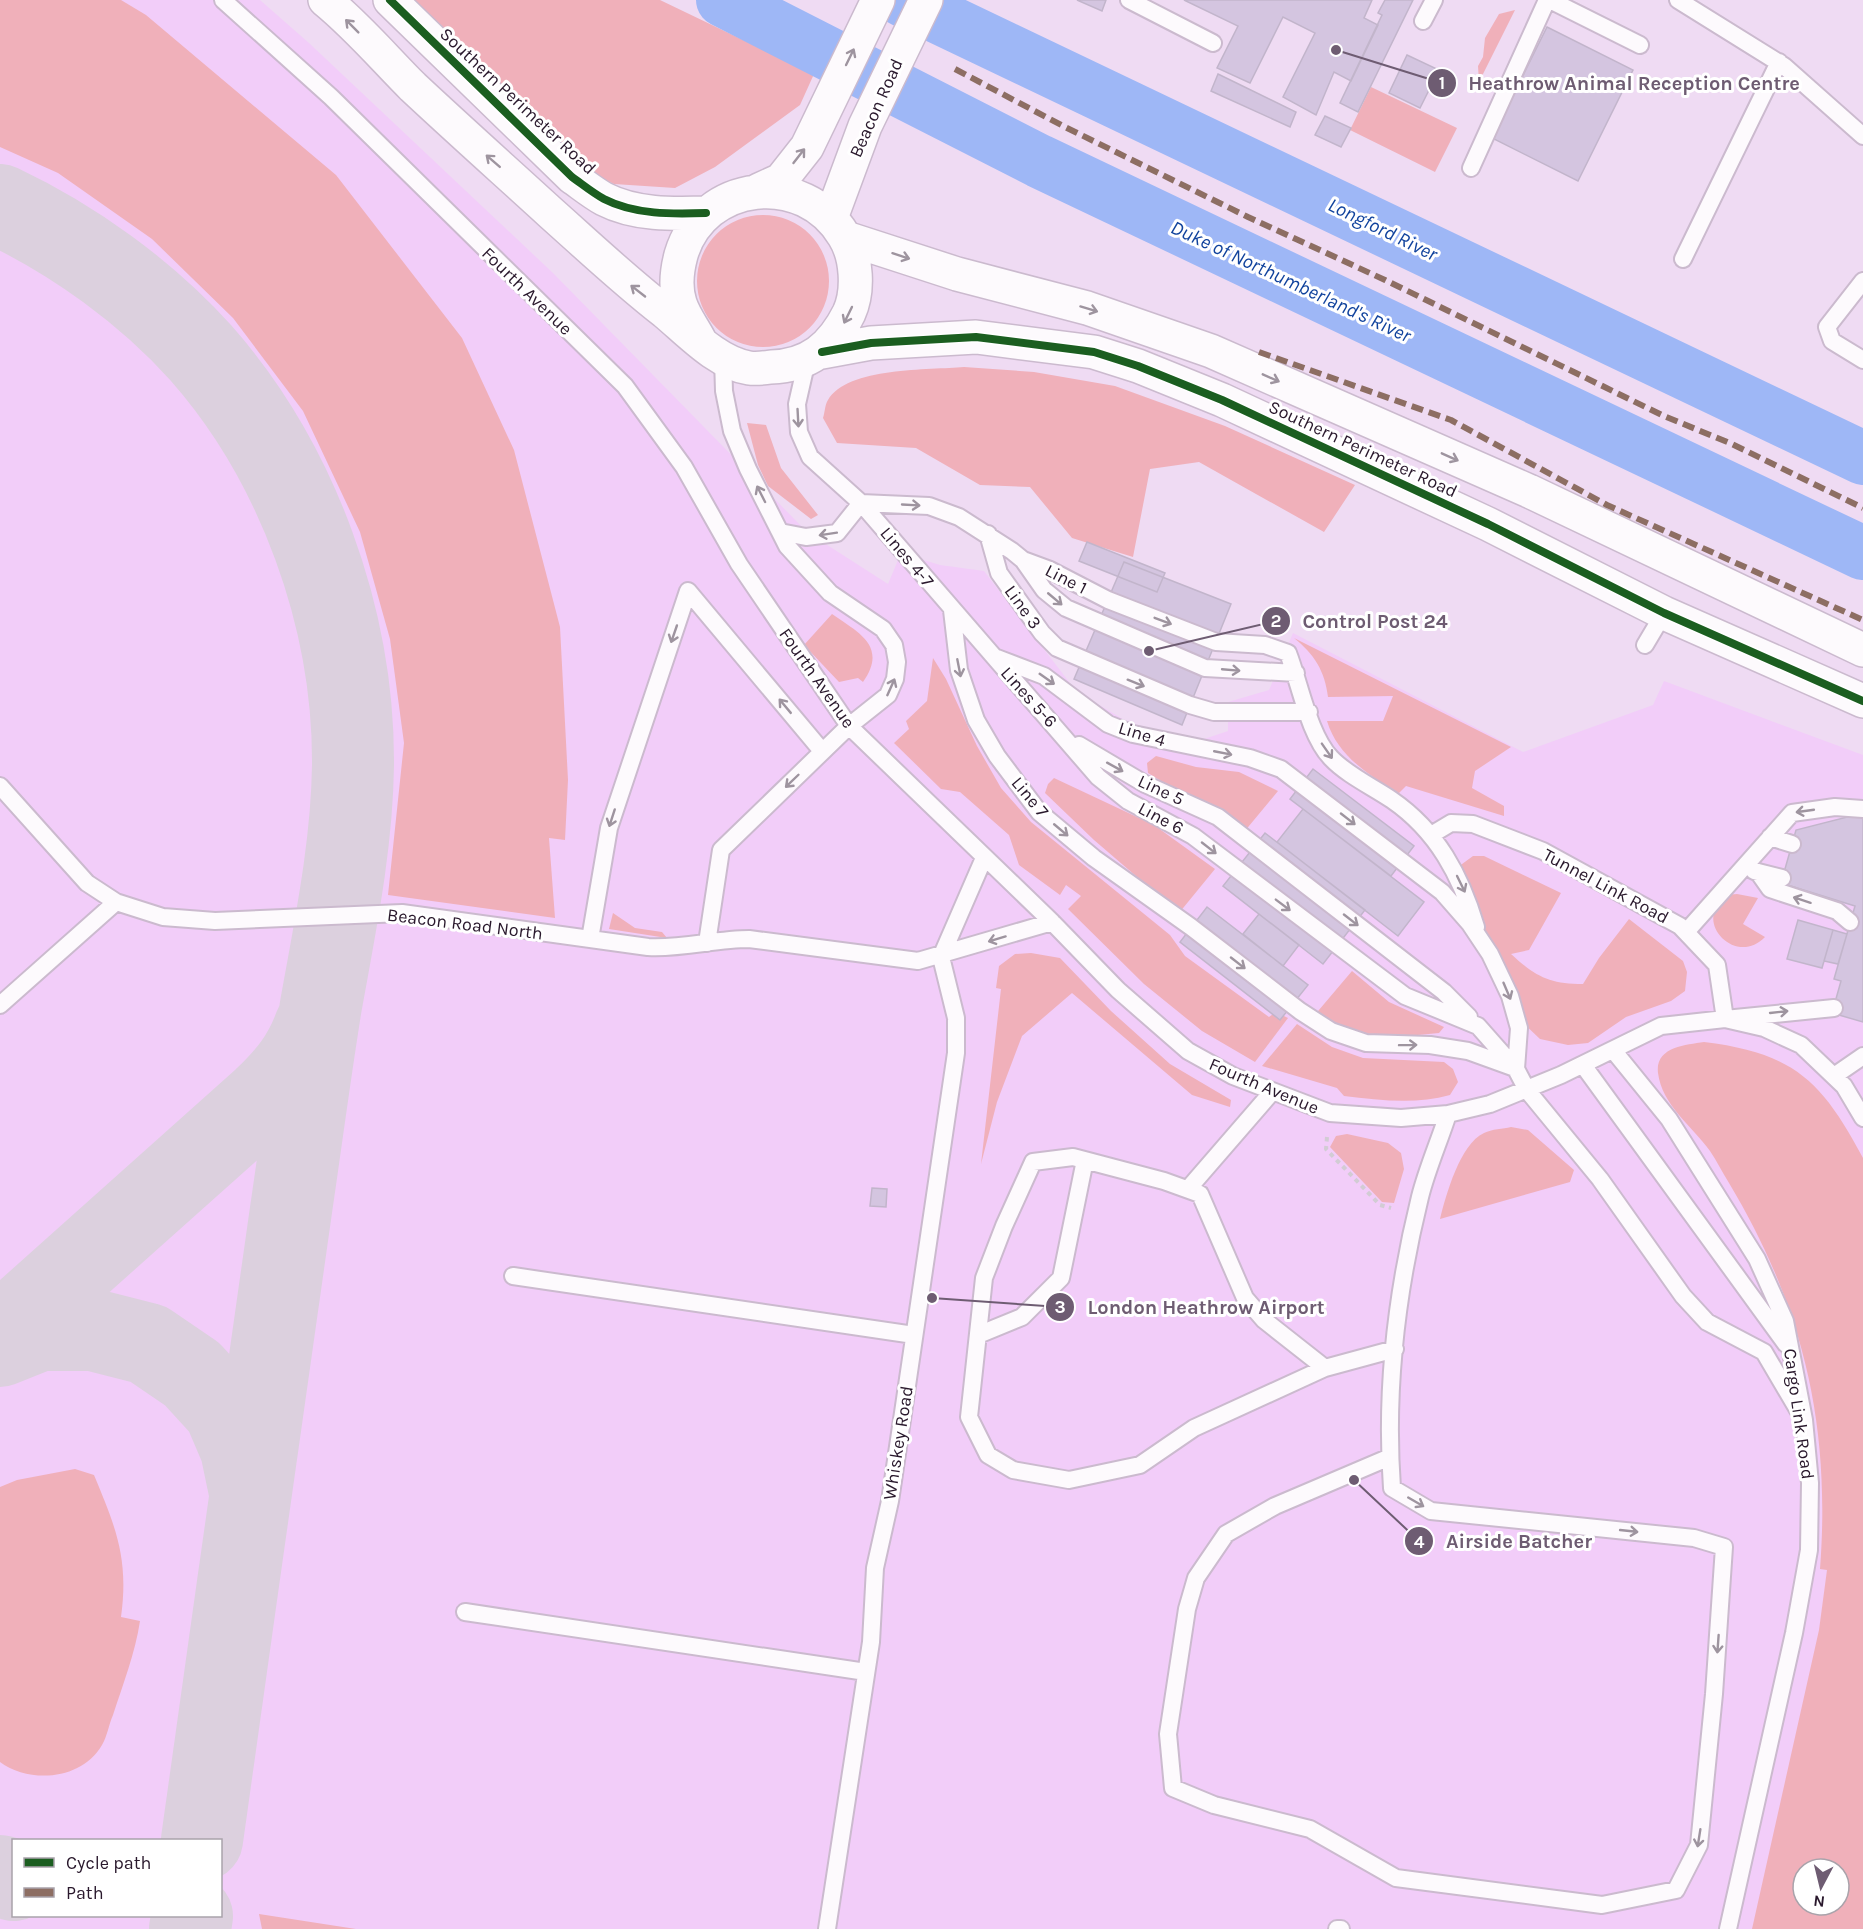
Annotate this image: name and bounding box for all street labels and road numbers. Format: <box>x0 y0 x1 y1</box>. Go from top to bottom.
street label: Southern Perimeter Road <box>435 23 601 179</box>
street label: Beacon Road <box>844 55 908 161</box>
street label: Fourth Avenue <box>477 242 577 340</box>
street label: Southern Perimeter Road <box>1265 396 1461 502</box>
street label: Lines 4-7 <box>875 522 939 592</box>
street label: Line 1 <box>1041 559 1091 599</box>
street label: Line 3 <box>1000 581 1046 633</box>
street label: Fourth Avenue <box>774 624 860 732</box>
street label: Lines 5-6 <box>996 662 1062 732</box>
street label: Line 4 <box>1116 716 1168 752</box>
street label: Line 5 <box>1134 770 1188 810</box>
street label: Line 7 <box>1007 772 1054 822</box>
street label: Line 6 <box>1134 797 1188 839</box>
street label: Tunnel Link Road <box>1539 844 1673 928</box>
street label: Beacon Road North <box>386 904 544 944</box>
street label: Fourth Avenue <box>1206 1053 1322 1119</box>
street label: Cargo Link Road <box>1779 1347 1819 1481</box>
street label: Whiskey Road <box>878 1384 918 1502</box>

